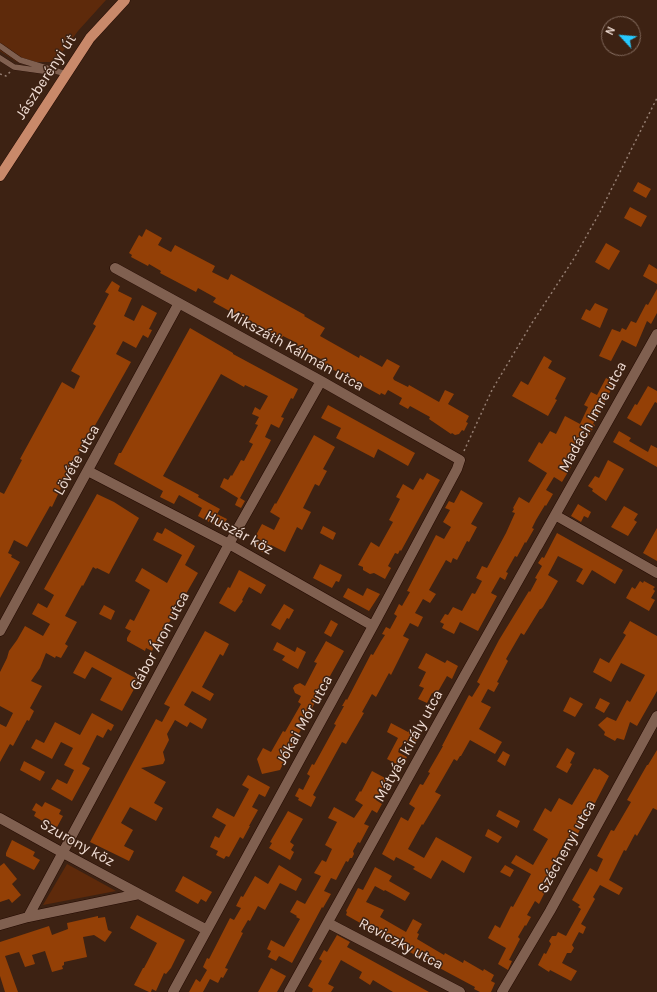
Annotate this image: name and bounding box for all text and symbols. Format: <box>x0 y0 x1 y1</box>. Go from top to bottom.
north arrow <box>601 16 641 56</box>
text: N <box>603 25 618 37</box>
street label: Jászberényi út <box>12 31 80 123</box>
street label: Mikszáth Kálmán utca <box>223 305 367 395</box>
street label: Madách Imre utca <box>555 358 631 476</box>
street label: Lövéte utca <box>50 421 104 499</box>
street label: Huszár köz <box>202 507 276 559</box>
street label: Gábor Áron utca <box>126 588 194 694</box>
street label: Jókai Mór utca <box>273 672 337 768</box>
street label: Mátyás király utca <box>371 687 447 805</box>
street label: Széchenyi utca <box>534 798 600 896</box>
street label: Szurony köz <box>37 815 117 871</box>
street label: Reviczky utca <box>356 914 446 974</box>

